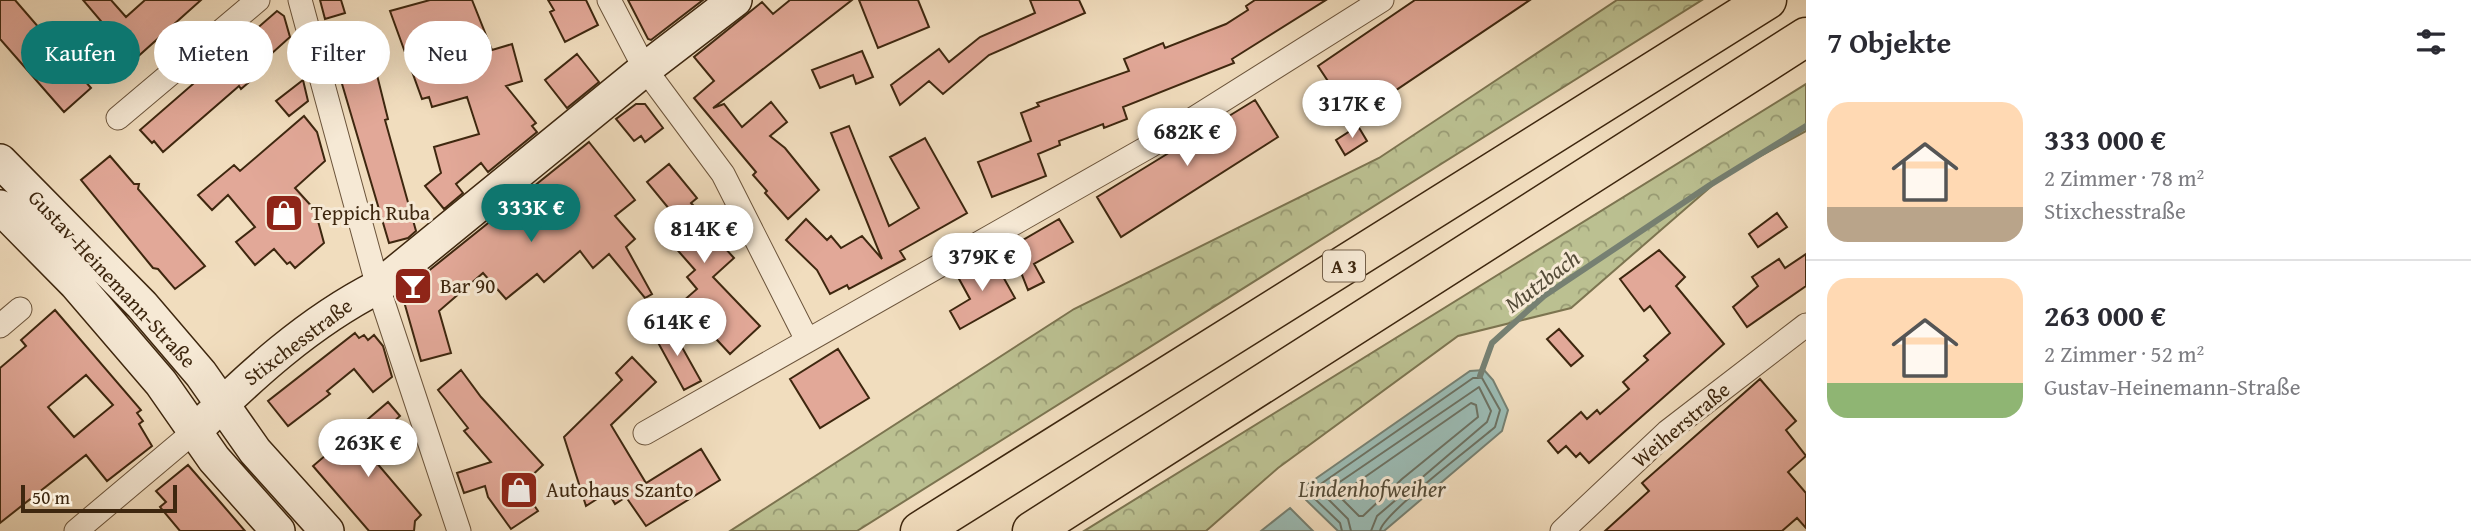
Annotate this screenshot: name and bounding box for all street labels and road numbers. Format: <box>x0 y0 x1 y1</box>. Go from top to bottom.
street label: Gustav-Heinemann-Straße <box>21 182 204 375</box>
road number: A 3 <box>1323 250 1365 282</box>
street label: Stixchesstraße <box>237 290 359 393</box>
street label: Weiherstraße <box>1625 374 1736 475</box>

